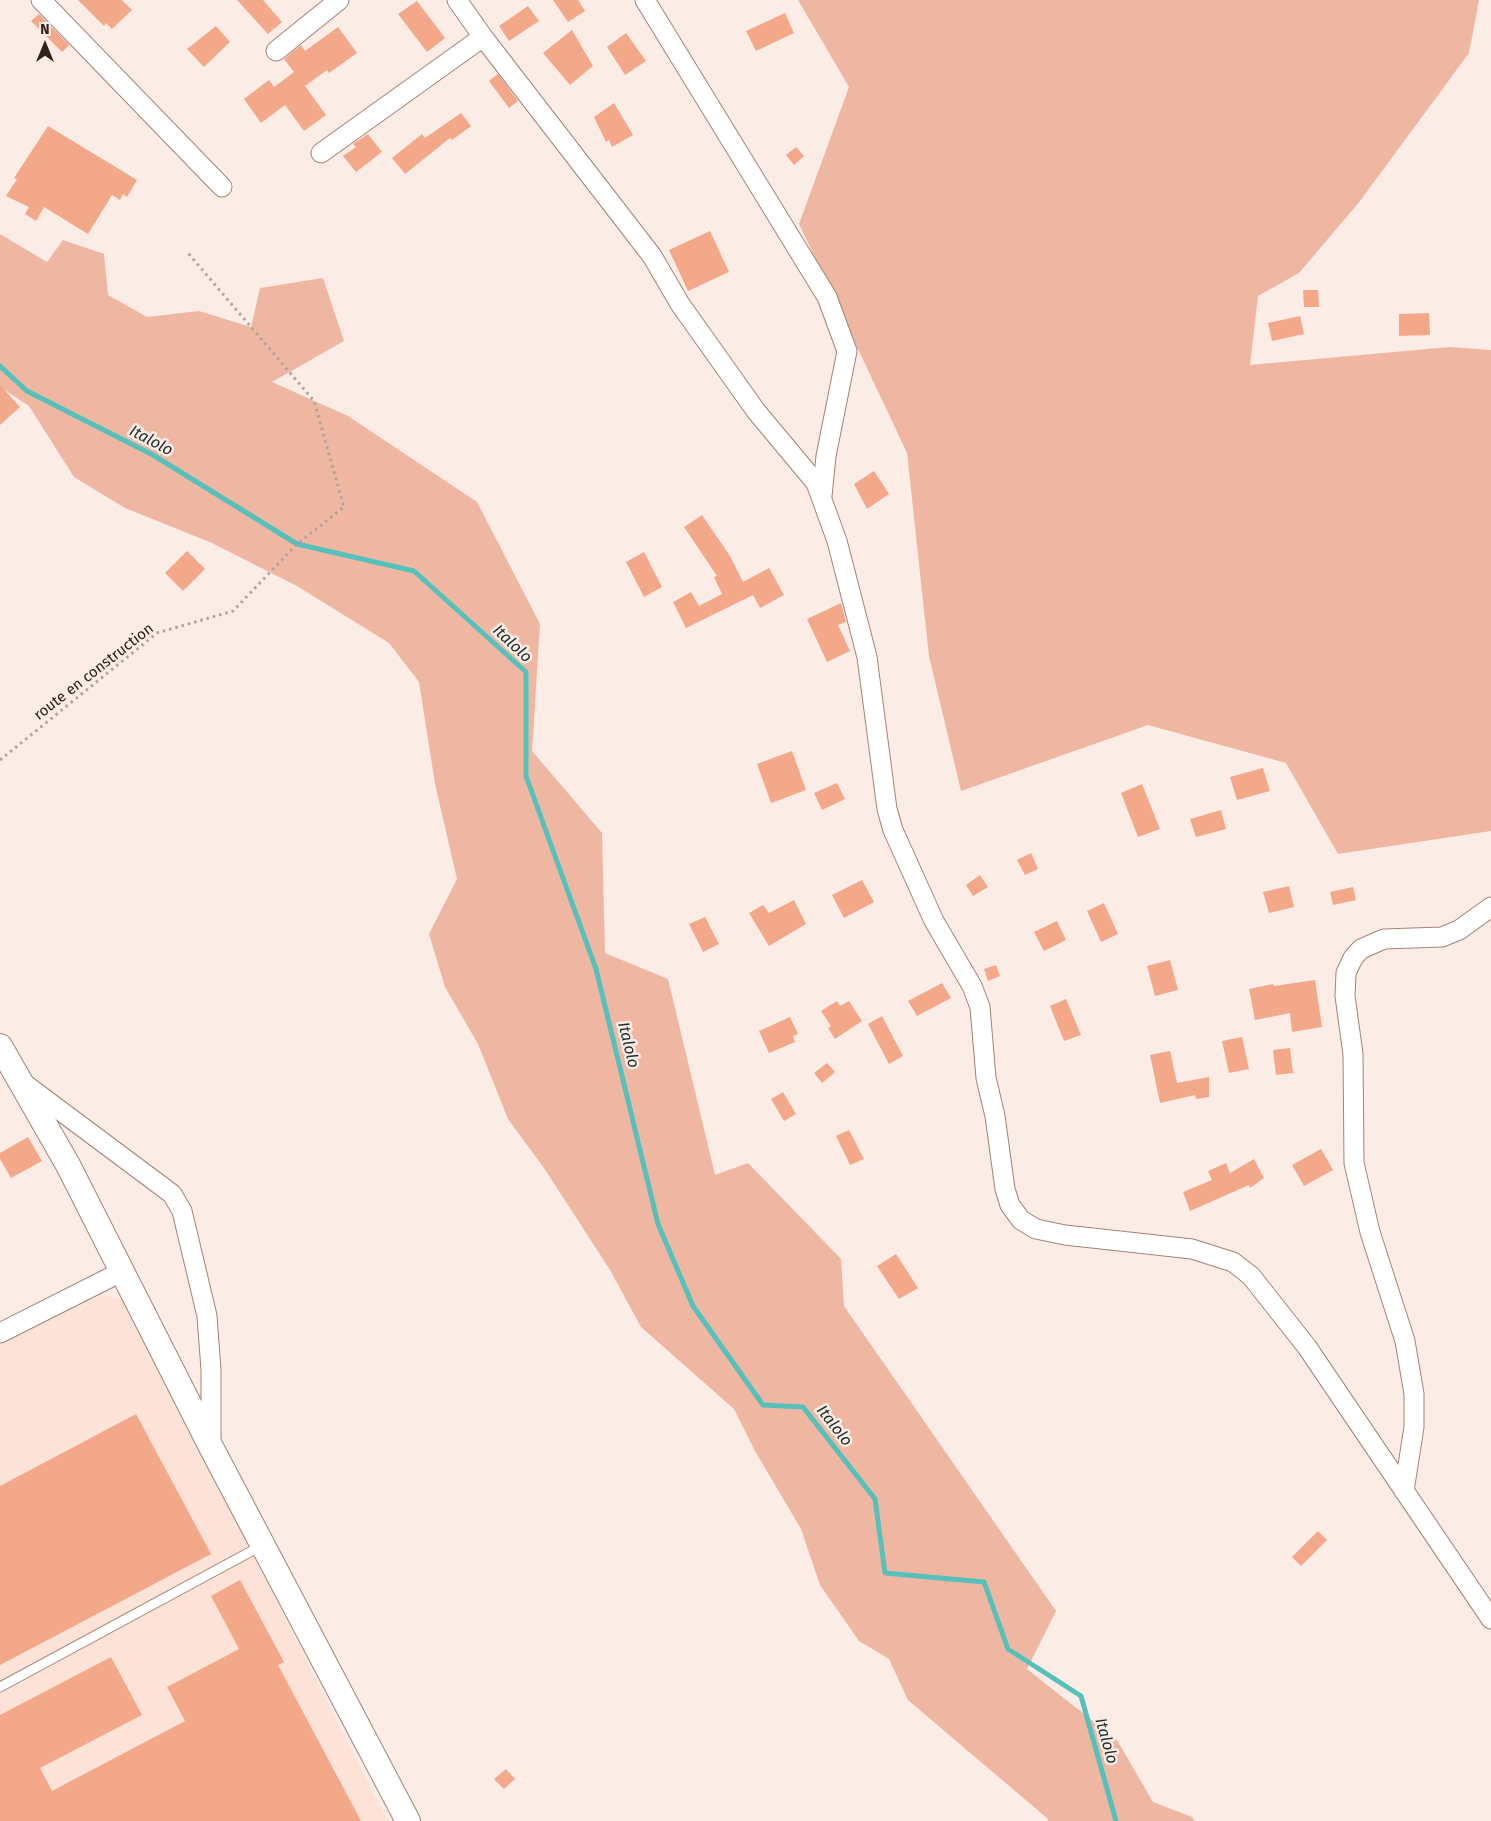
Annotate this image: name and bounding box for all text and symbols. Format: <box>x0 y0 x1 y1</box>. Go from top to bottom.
north arrow <box>20 20 70 70</box>
text: N <box>40 21 50 38</box>
water label: Italolo <box>126 422 176 460</box>
street label: route en construction <box>31 620 157 724</box>
water label: Italolo <box>488 621 536 667</box>
water label: Italolo <box>613 1020 643 1070</box>
water label: Italolo <box>812 1402 856 1450</box>
water label: Italolo <box>1090 1716 1122 1766</box>

